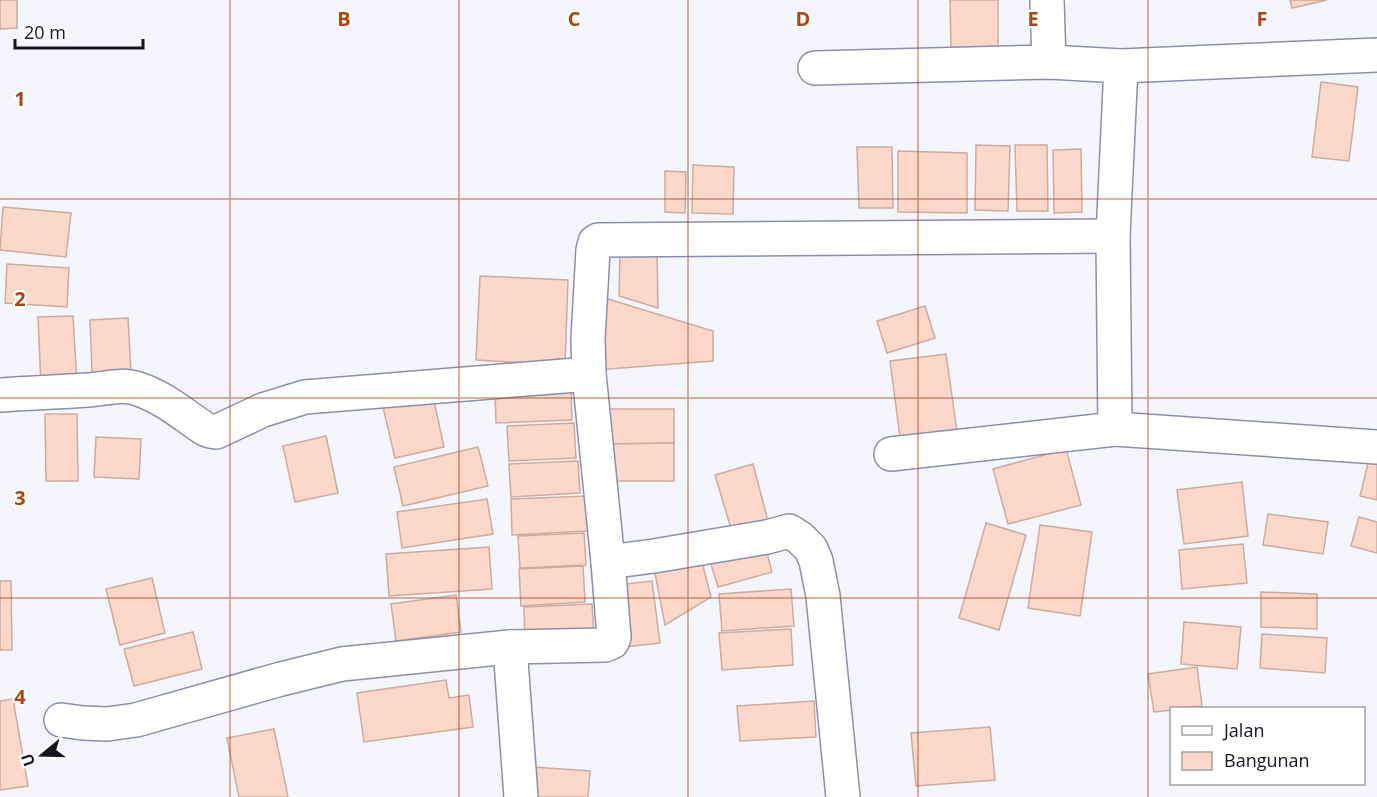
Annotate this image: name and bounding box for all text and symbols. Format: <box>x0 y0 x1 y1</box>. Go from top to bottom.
text: B <box>337 5 351 32</box>
text: C <box>568 5 581 32</box>
text: D <box>796 5 810 32</box>
text: E <box>1027 5 1039 32</box>
text: F <box>1257 5 1267 32</box>
scale bar <box>15 12 142 50</box>
text: 20 m <box>24 20 66 44</box>
text: 1 <box>14 85 26 112</box>
text: 2 <box>14 285 26 312</box>
text: 3 <box>14 484 26 511</box>
text: 4 <box>14 683 26 710</box>
legend <box>1170 707 1365 785</box>
text: Jalan <box>1222 718 1264 742</box>
north arrow <box>12 725 72 785</box>
text: Bangunan <box>1224 748 1310 772</box>
text: U <box>15 751 40 769</box>

